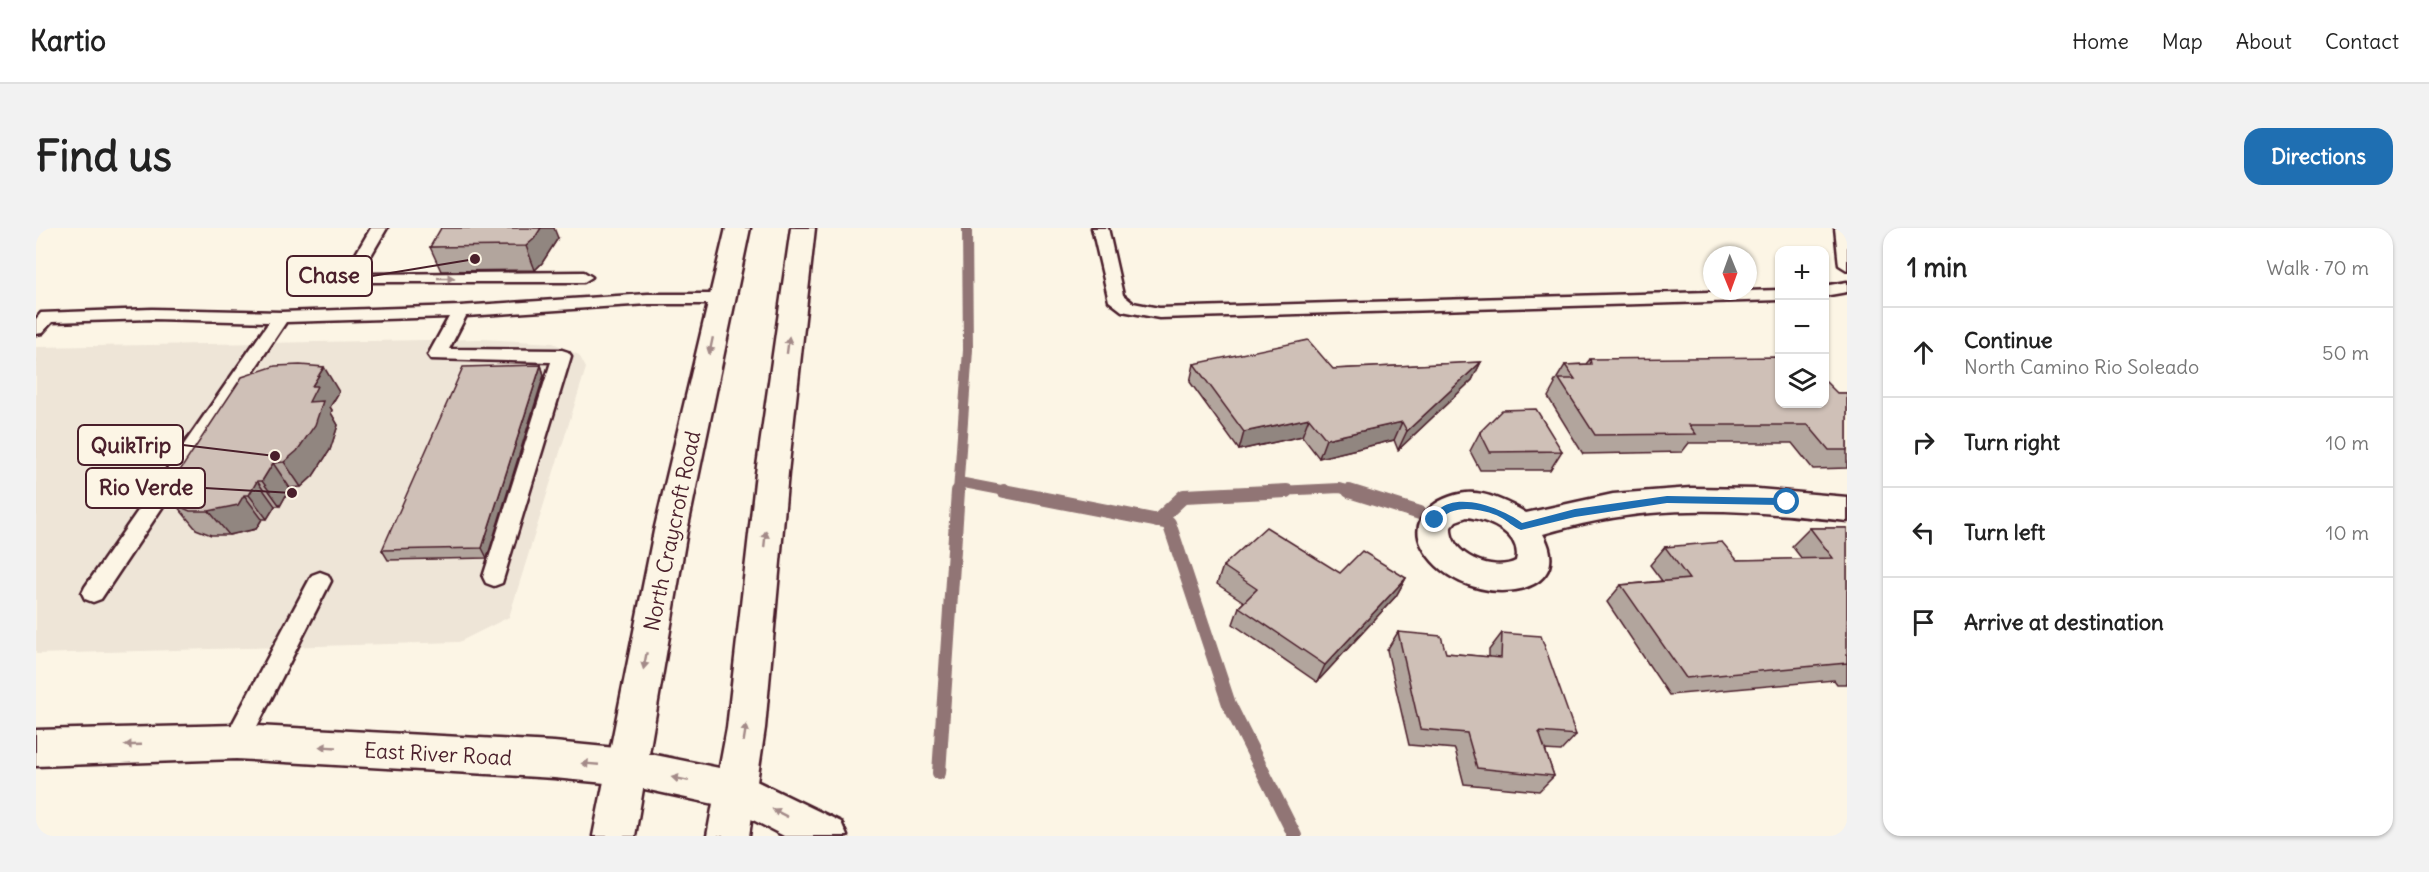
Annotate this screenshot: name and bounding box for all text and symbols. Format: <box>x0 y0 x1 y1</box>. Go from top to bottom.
text: Kartio <box>30 23 106 59</box>
text: Home <box>2072 28 2129 55</box>
text: Map <box>2162 28 2203 55</box>
text: About <box>2236 28 2292 55</box>
text: Contact <box>2325 28 2399 55</box>
button: Directions <box>2244 128 2393 185</box>
text: Find us <box>36 130 172 182</box>
north arrow <box>1703 246 1757 300</box>
map controls <box>1775 246 1829 408</box>
button: + <box>1775 246 1829 300</box>
text: 1 min <box>1907 251 1967 284</box>
text: Walk · 70 m <box>2266 255 2369 280</box>
callout: Chase <box>287 256 372 296</box>
text: Chase <box>298 261 360 289</box>
one-way arrow <box>436 273 455 283</box>
button: − <box>1775 300 1829 354</box>
text: Continue <box>1964 326 2053 354</box>
one-way arrow <box>784 336 793 355</box>
icon: ahead <box>1907 336 1940 369</box>
one-way arrow <box>706 337 715 356</box>
text: 50 m <box>2322 340 2369 365</box>
button: layers <box>1775 354 1829 408</box>
text: North Camino Rio Soleado <box>1964 354 2199 379</box>
callout: QuikTrip <box>78 425 183 465</box>
icon: right <box>1907 426 1940 459</box>
text: Turn right <box>1964 428 2060 456</box>
street label: North Craycroft Road <box>638 429 706 633</box>
text: 10 m <box>2326 430 2369 455</box>
text: QuikTrip <box>91 431 171 459</box>
callout: Rio Verde <box>86 468 205 508</box>
text: Rio Verde <box>99 473 193 501</box>
route start <box>1773 488 1799 514</box>
route end <box>1421 506 1447 532</box>
icon: left <box>1907 516 1940 549</box>
text: Turn left <box>1964 518 2045 546</box>
text: 10 m <box>2326 520 2369 545</box>
one-way arrow <box>761 529 770 548</box>
icon: arrive <box>1907 606 1940 639</box>
text: Arrive at destination <box>1964 608 2164 636</box>
one-way arrow <box>640 651 649 670</box>
one-way arrow <box>741 723 750 742</box>
street label: East River Road <box>363 737 513 771</box>
one-way arrow <box>124 740 143 750</box>
one-way arrow <box>318 743 337 752</box>
one-way arrow <box>580 759 599 769</box>
one-way arrow <box>671 773 689 783</box>
one-way arrow <box>771 808 788 818</box>

